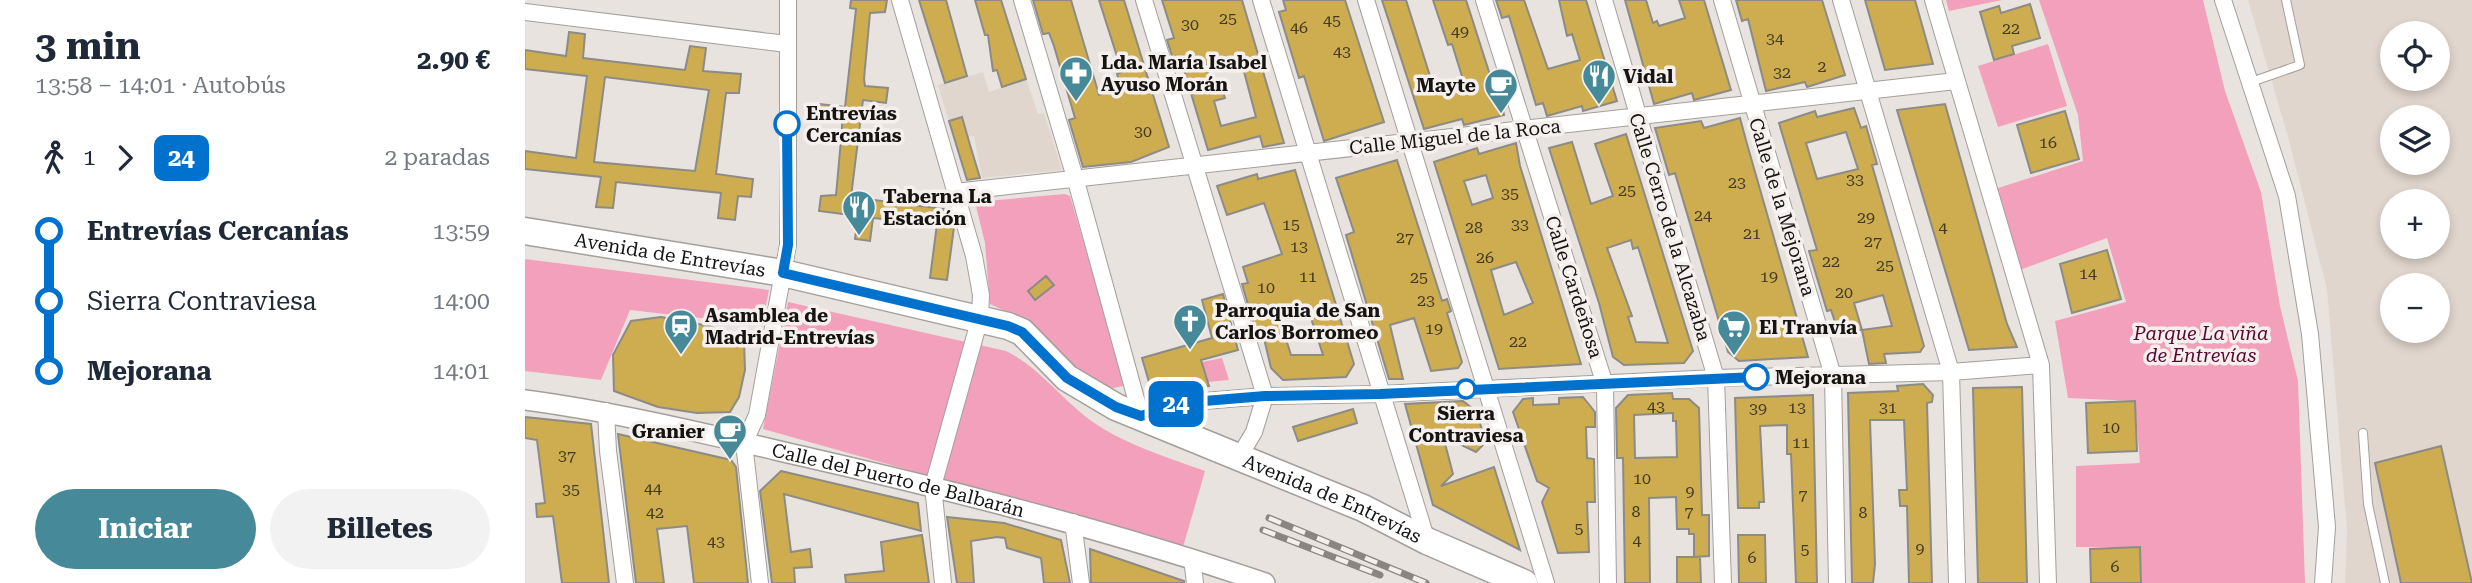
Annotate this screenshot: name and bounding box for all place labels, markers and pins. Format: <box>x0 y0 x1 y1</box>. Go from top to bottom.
place label: Lda. María Isabel Ayuso Morán <box>1101 51 1267 96</box>
pharmacy icon: Lda. María Isabel Ayuso Morán <box>1057 54 1095 103</box>
restaurant icon: Vidal <box>1580 57 1618 106</box>
place label: Vidal <box>1623 65 1673 88</box>
cafe icon: Mayte <box>1482 66 1520 115</box>
place label: Mayte <box>1416 74 1476 97</box>
place label: Entrevías Cercanías <box>806 102 902 147</box>
marker: Entrevías Cercanías <box>774 111 800 137</box>
place label: Taberna La Estación <box>883 185 992 230</box>
restaurant icon: Taberna La Estación <box>840 188 878 237</box>
place label: Parroquia de San Carlos Borromeo <box>1215 299 1381 344</box>
church icon: Parroquia de San Carlos Borromeo <box>1171 302 1209 351</box>
place label: Asamblea de Madrid-Entrevías <box>705 304 875 349</box>
station icon: Asamblea de Madrid-Entrevías <box>662 307 700 356</box>
supermarket icon: El Tranvía <box>1715 308 1753 357</box>
place label: El Tranvía <box>1759 316 1857 339</box>
marker: Mejorana <box>1743 364 1769 390</box>
place label: Mejorana <box>1775 366 1866 389</box>
marker: Sierra Contraviesa <box>1456 379 1476 399</box>
place label: Sierra Contraviesa <box>1408 402 1524 447</box>
cafe icon: Granier <box>711 412 749 461</box>
place label: Granier <box>632 420 705 443</box>

